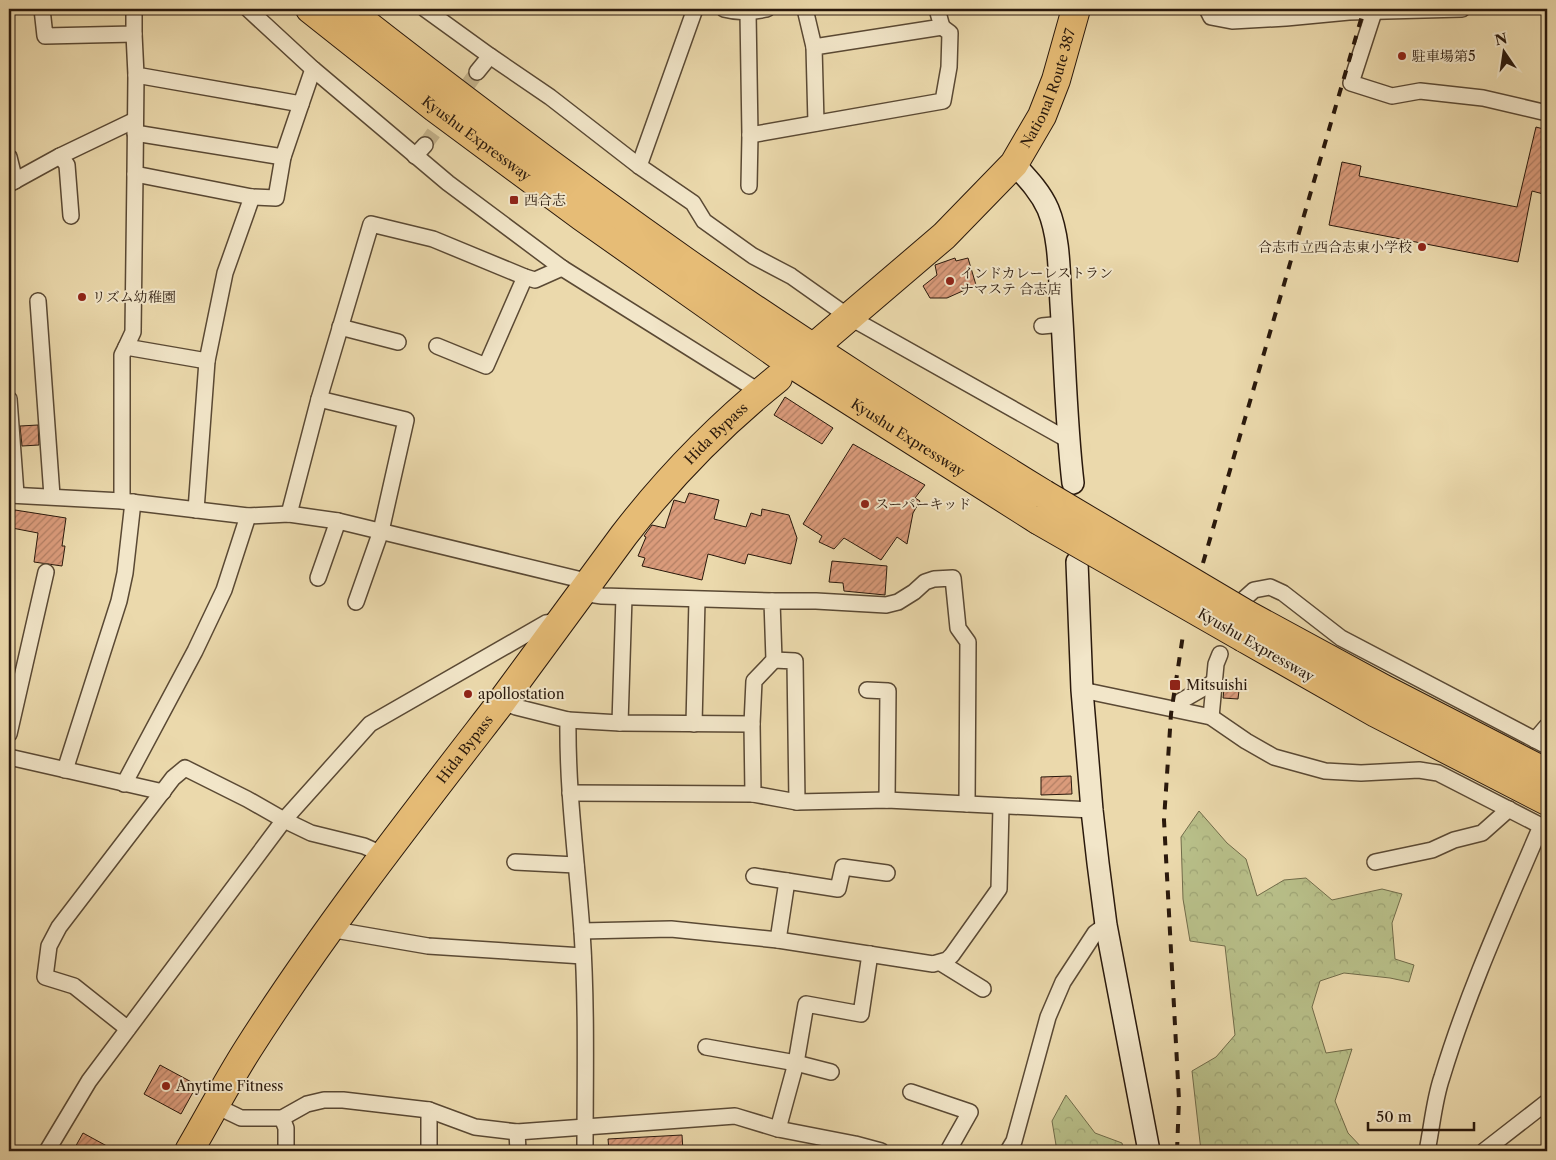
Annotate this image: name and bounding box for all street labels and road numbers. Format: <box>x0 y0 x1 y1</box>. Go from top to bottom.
street label: National Route 387 <box>1016 26 1079 151</box>
street label: Kyushu Expressway <box>418 92 535 185</box>
street label: Kyushu Expressway <box>848 395 968 480</box>
street label: Hida Bypass <box>680 399 752 468</box>
street label: Kyushu Expressway <box>1195 604 1318 686</box>
street label: Hida Bypass <box>433 711 497 787</box>

